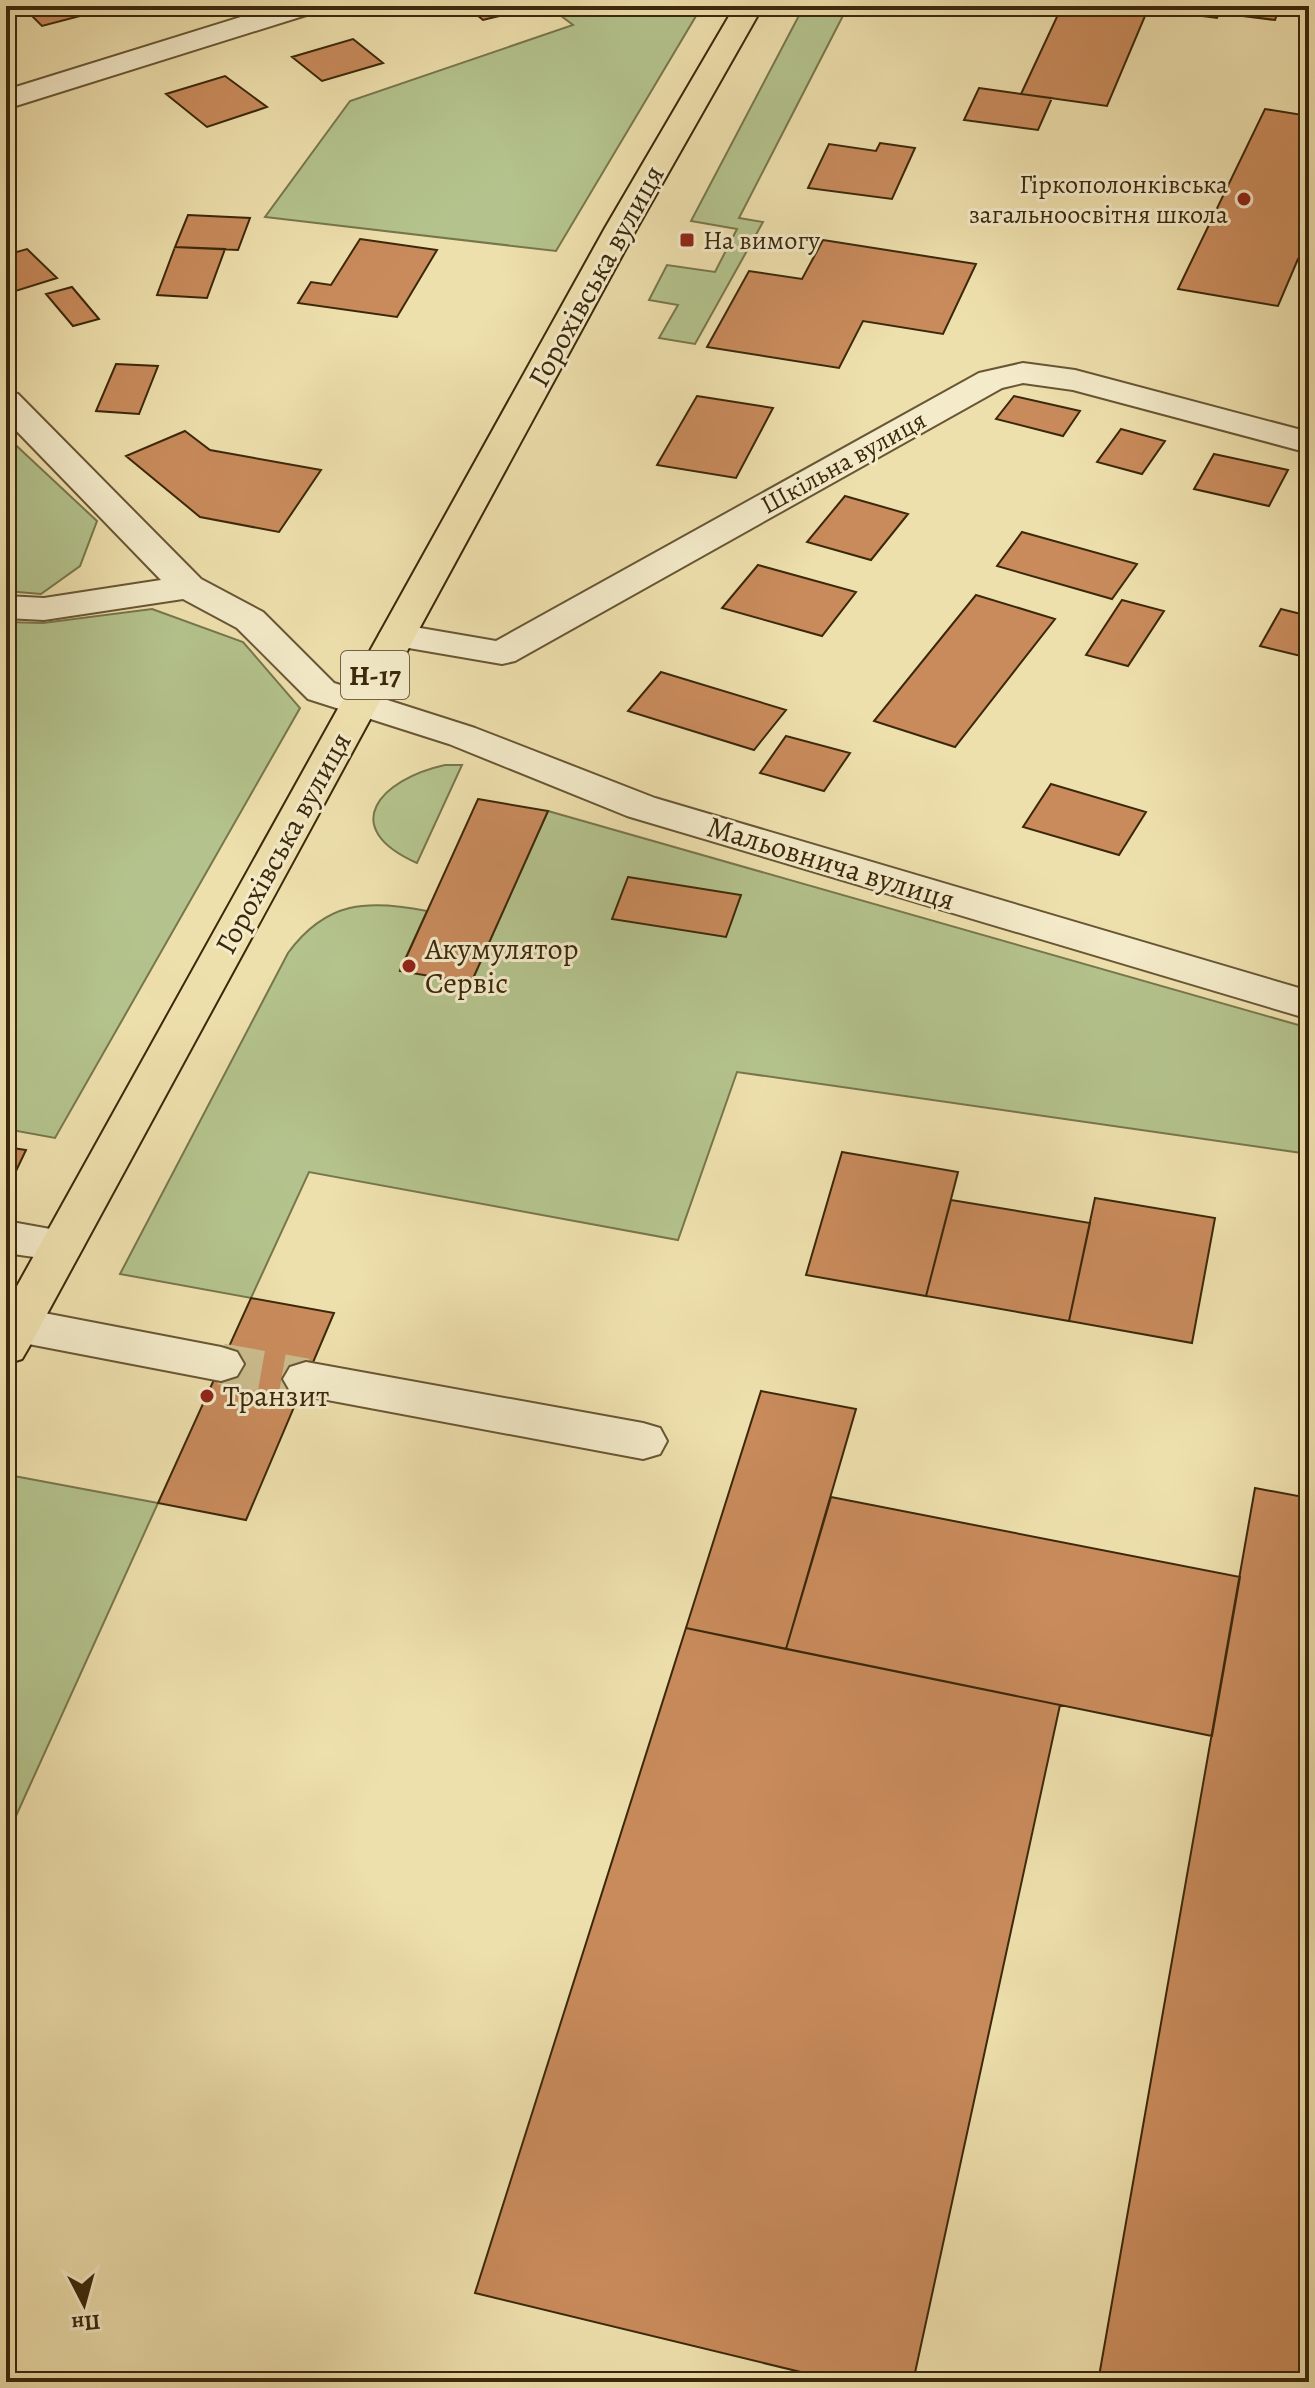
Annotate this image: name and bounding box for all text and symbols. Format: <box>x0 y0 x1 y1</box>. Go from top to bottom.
street label: Горохівська вулиця <box>518 158 674 394</box>
place label: Гіркополонківська загальноосвітня школа <box>969 167 1228 232</box>
marker: Гіркополонківська загальноосвітня школа <box>1235 190 1253 208</box>
place label: На вимогу <box>703 223 820 258</box>
marker: На вимогу <box>678 231 696 249</box>
street label: Шкільна вулиця <box>754 403 932 522</box>
road number: Н-17 <box>341 651 409 699</box>
street label: Горохівська вулиця <box>205 725 361 961</box>
street label: Мальовнича вулиця <box>702 806 960 920</box>
place label: Акумулятор Сервіс <box>424 929 578 1003</box>
marker: Акумулятор Сервіс <box>400 957 418 975</box>
place label: Транзит <box>223 1376 329 1416</box>
marker: Транзит <box>198 1387 216 1405</box>
north arrow <box>44 2264 124 2344</box>
text: Пн <box>70 2306 102 2339</box>

